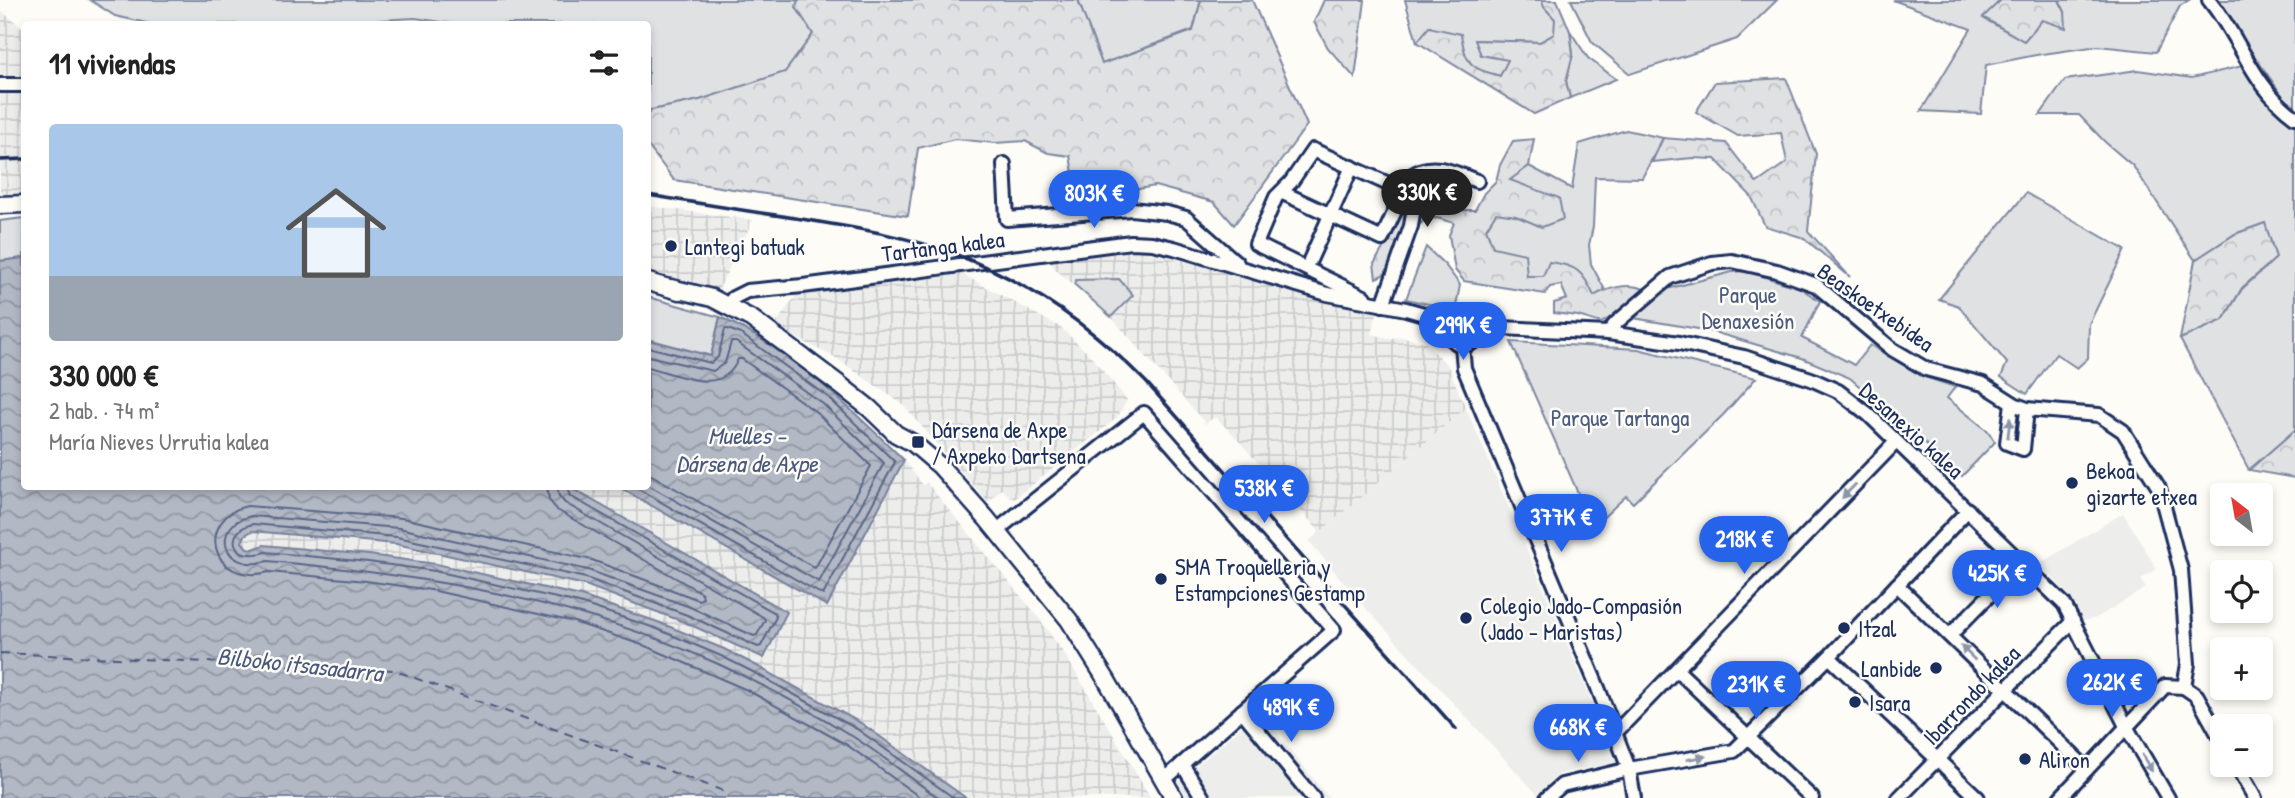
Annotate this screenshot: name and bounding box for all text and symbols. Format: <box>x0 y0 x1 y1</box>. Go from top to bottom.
text: 11 viviendas <box>49 43 176 83</box>
icon: filters <box>585 44 623 82</box>
icon: home <box>273 170 399 296</box>
pin: 803K € <box>1037 170 1151 230</box>
pin: 330K € <box>1370 170 1484 229</box>
text: 330K € <box>1397 176 1457 207</box>
text: 803K € <box>1065 177 1123 208</box>
street label: Tartanga kalea <box>880 223 1006 269</box>
place label: Lantegi batuak <box>685 231 805 262</box>
marker: Lantegi batuak <box>663 238 679 254</box>
street label: Beaskoetxebidea <box>1811 255 1941 359</box>
park label: Parque Denaxesión <box>1702 279 1794 336</box>
pin: 299K € <box>1406 302 1520 362</box>
text: 299K € <box>1435 309 1491 340</box>
text: 330 000 € <box>49 355 158 395</box>
street label: Desanexio kalea <box>1853 375 1971 485</box>
text: 2 hab. · 74 m² <box>49 395 160 426</box>
park label: Parque Tartanga <box>1551 402 1689 433</box>
place label: Dársena de Axpe / Axpeko Dartsena <box>932 414 1086 471</box>
one-way arrow <box>2003 417 2014 439</box>
water label: Muelles - Dársena de Axpe <box>676 419 819 480</box>
text: María Nieves Urrutia kalea <box>49 426 269 457</box>
marker: Dársena de Axpe / Axpeko Dartsena <box>910 434 926 450</box>
place label: Bekoa gizarte etxea <box>2086 455 2197 512</box>
pin: 538K € <box>1207 466 1321 525</box>
text: 538K € <box>1235 472 1293 503</box>
marker: Bekoa gizarte etxea <box>2064 475 2080 491</box>
one-way arrow <box>1840 483 1857 500</box>
north arrow <box>2210 483 2273 546</box>
map controls <box>2210 483 2273 777</box>
pin: 377K € <box>1504 494 1618 554</box>
text: 377K € <box>1530 501 1592 532</box>
pin: 218K € <box>1687 516 1801 576</box>
text: 218K € <box>1715 523 1773 554</box>
pin: 425K € <box>1940 550 2054 610</box>
place label: SMA Troquelleria y Estampciones Gestamp <box>1175 551 1365 608</box>
text: 425K € <box>1968 557 2026 588</box>
button: locate <box>2210 560 2273 623</box>
marker: SMA Troquelleria y Estampciones Gestamp <box>1153 571 1169 587</box>
place label: Colegio Jado-Compasión (Jado - Maristas) <box>1480 590 1682 647</box>
marker: Colegio Jado-Compasión (Jado - Maristas) <box>1458 610 1474 626</box>
place label: Itzal <box>1858 613 1897 644</box>
marker: Itzal <box>1836 620 1852 636</box>
button: + <box>2210 637 2273 700</box>
street label: Ibarrondo kalea <box>1916 638 2026 752</box>
water label: Bilboko itsasadarra <box>216 639 387 689</box>
one-way arrow <box>1961 645 1977 662</box>
place label: Lanbide <box>1861 653 1922 684</box>
marker: Lanbide <box>1928 660 1944 676</box>
pin: 262K € <box>2055 660 2169 719</box>
pin: 231K € <box>1699 662 1813 721</box>
text: 262K € <box>2082 666 2142 697</box>
text: 231K € <box>1727 668 1785 699</box>
pin: 489K € <box>1234 684 1348 744</box>
place label: Isara <box>1869 687 1910 718</box>
text: 489K € <box>1263 691 1319 722</box>
marker: Isara <box>1847 694 1863 710</box>
pin: 668K € <box>1521 704 1635 764</box>
text: 668K € <box>1550 711 1606 742</box>
button: − <box>2210 714 2273 777</box>
place label: Aliron <box>2039 744 2090 775</box>
marker: Aliron <box>2017 751 2033 767</box>
one-way arrow <box>1685 752 1707 763</box>
one-way arrow <box>2141 753 2154 772</box>

